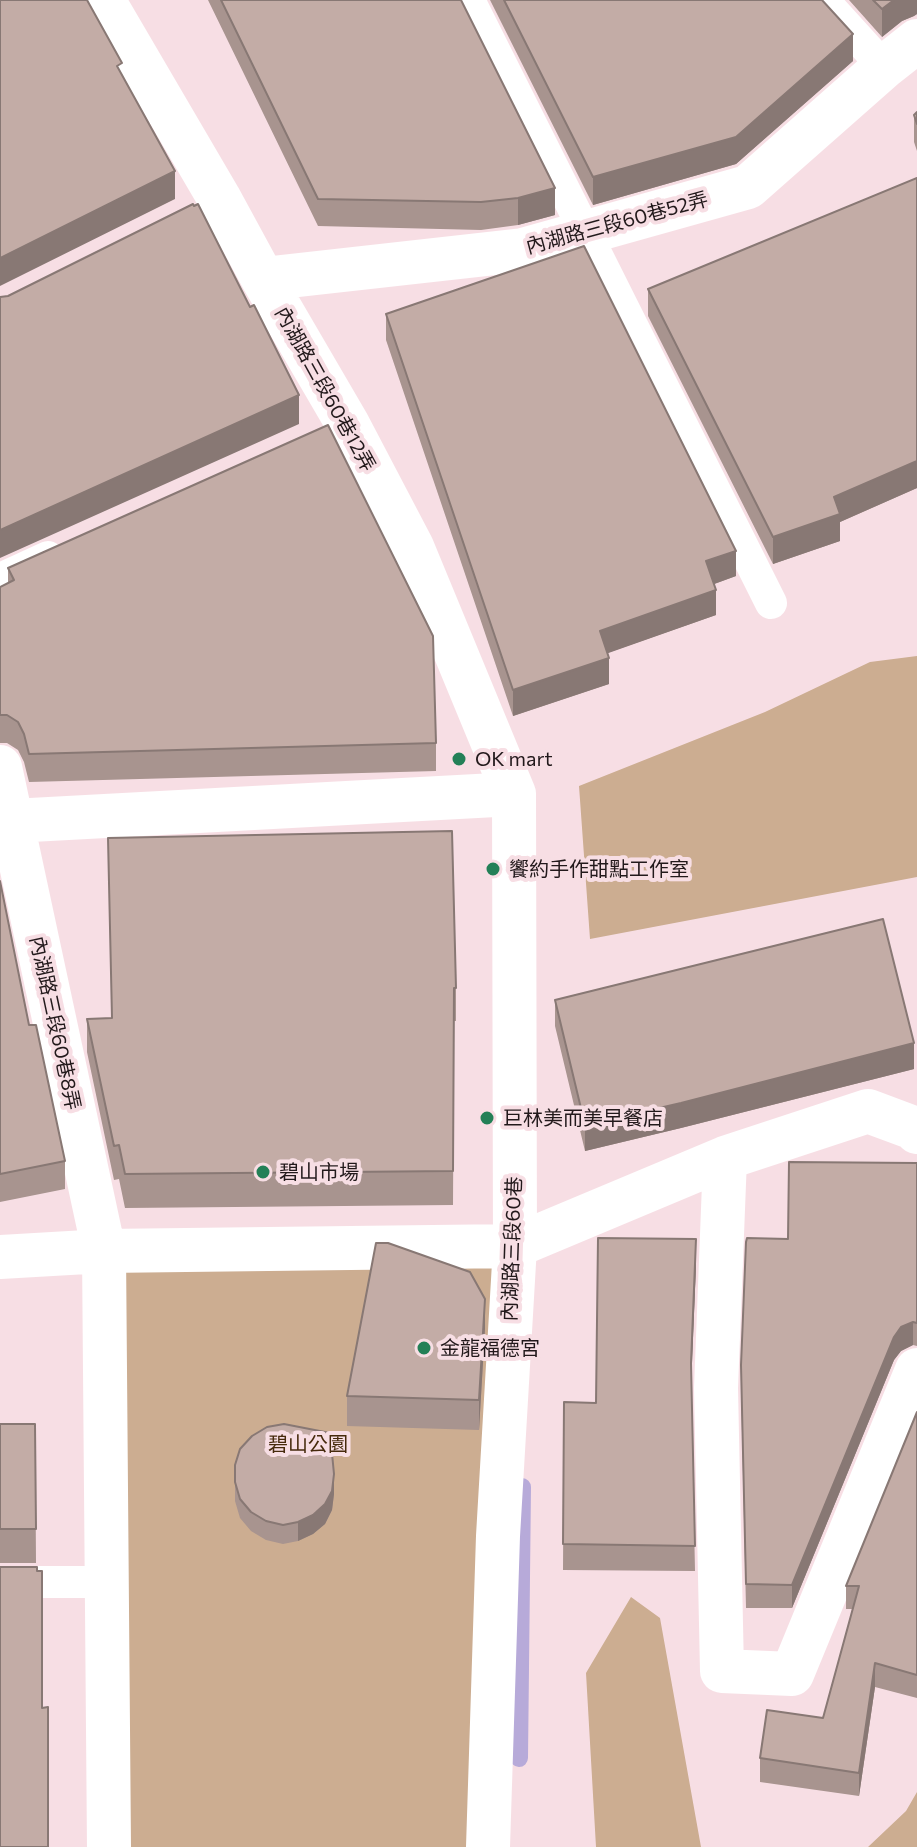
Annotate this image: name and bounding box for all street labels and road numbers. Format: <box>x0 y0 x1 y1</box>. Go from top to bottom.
street label: 內湖路三段60巷52弄 <box>523 187 711 259</box>
street label: 內湖路三段60巷12弄 <box>270 302 380 476</box>
street label: 內湖路三段60巷8弄 <box>25 934 85 1112</box>
street label: 內湖路三段60巷 <box>497 1176 527 1322</box>

